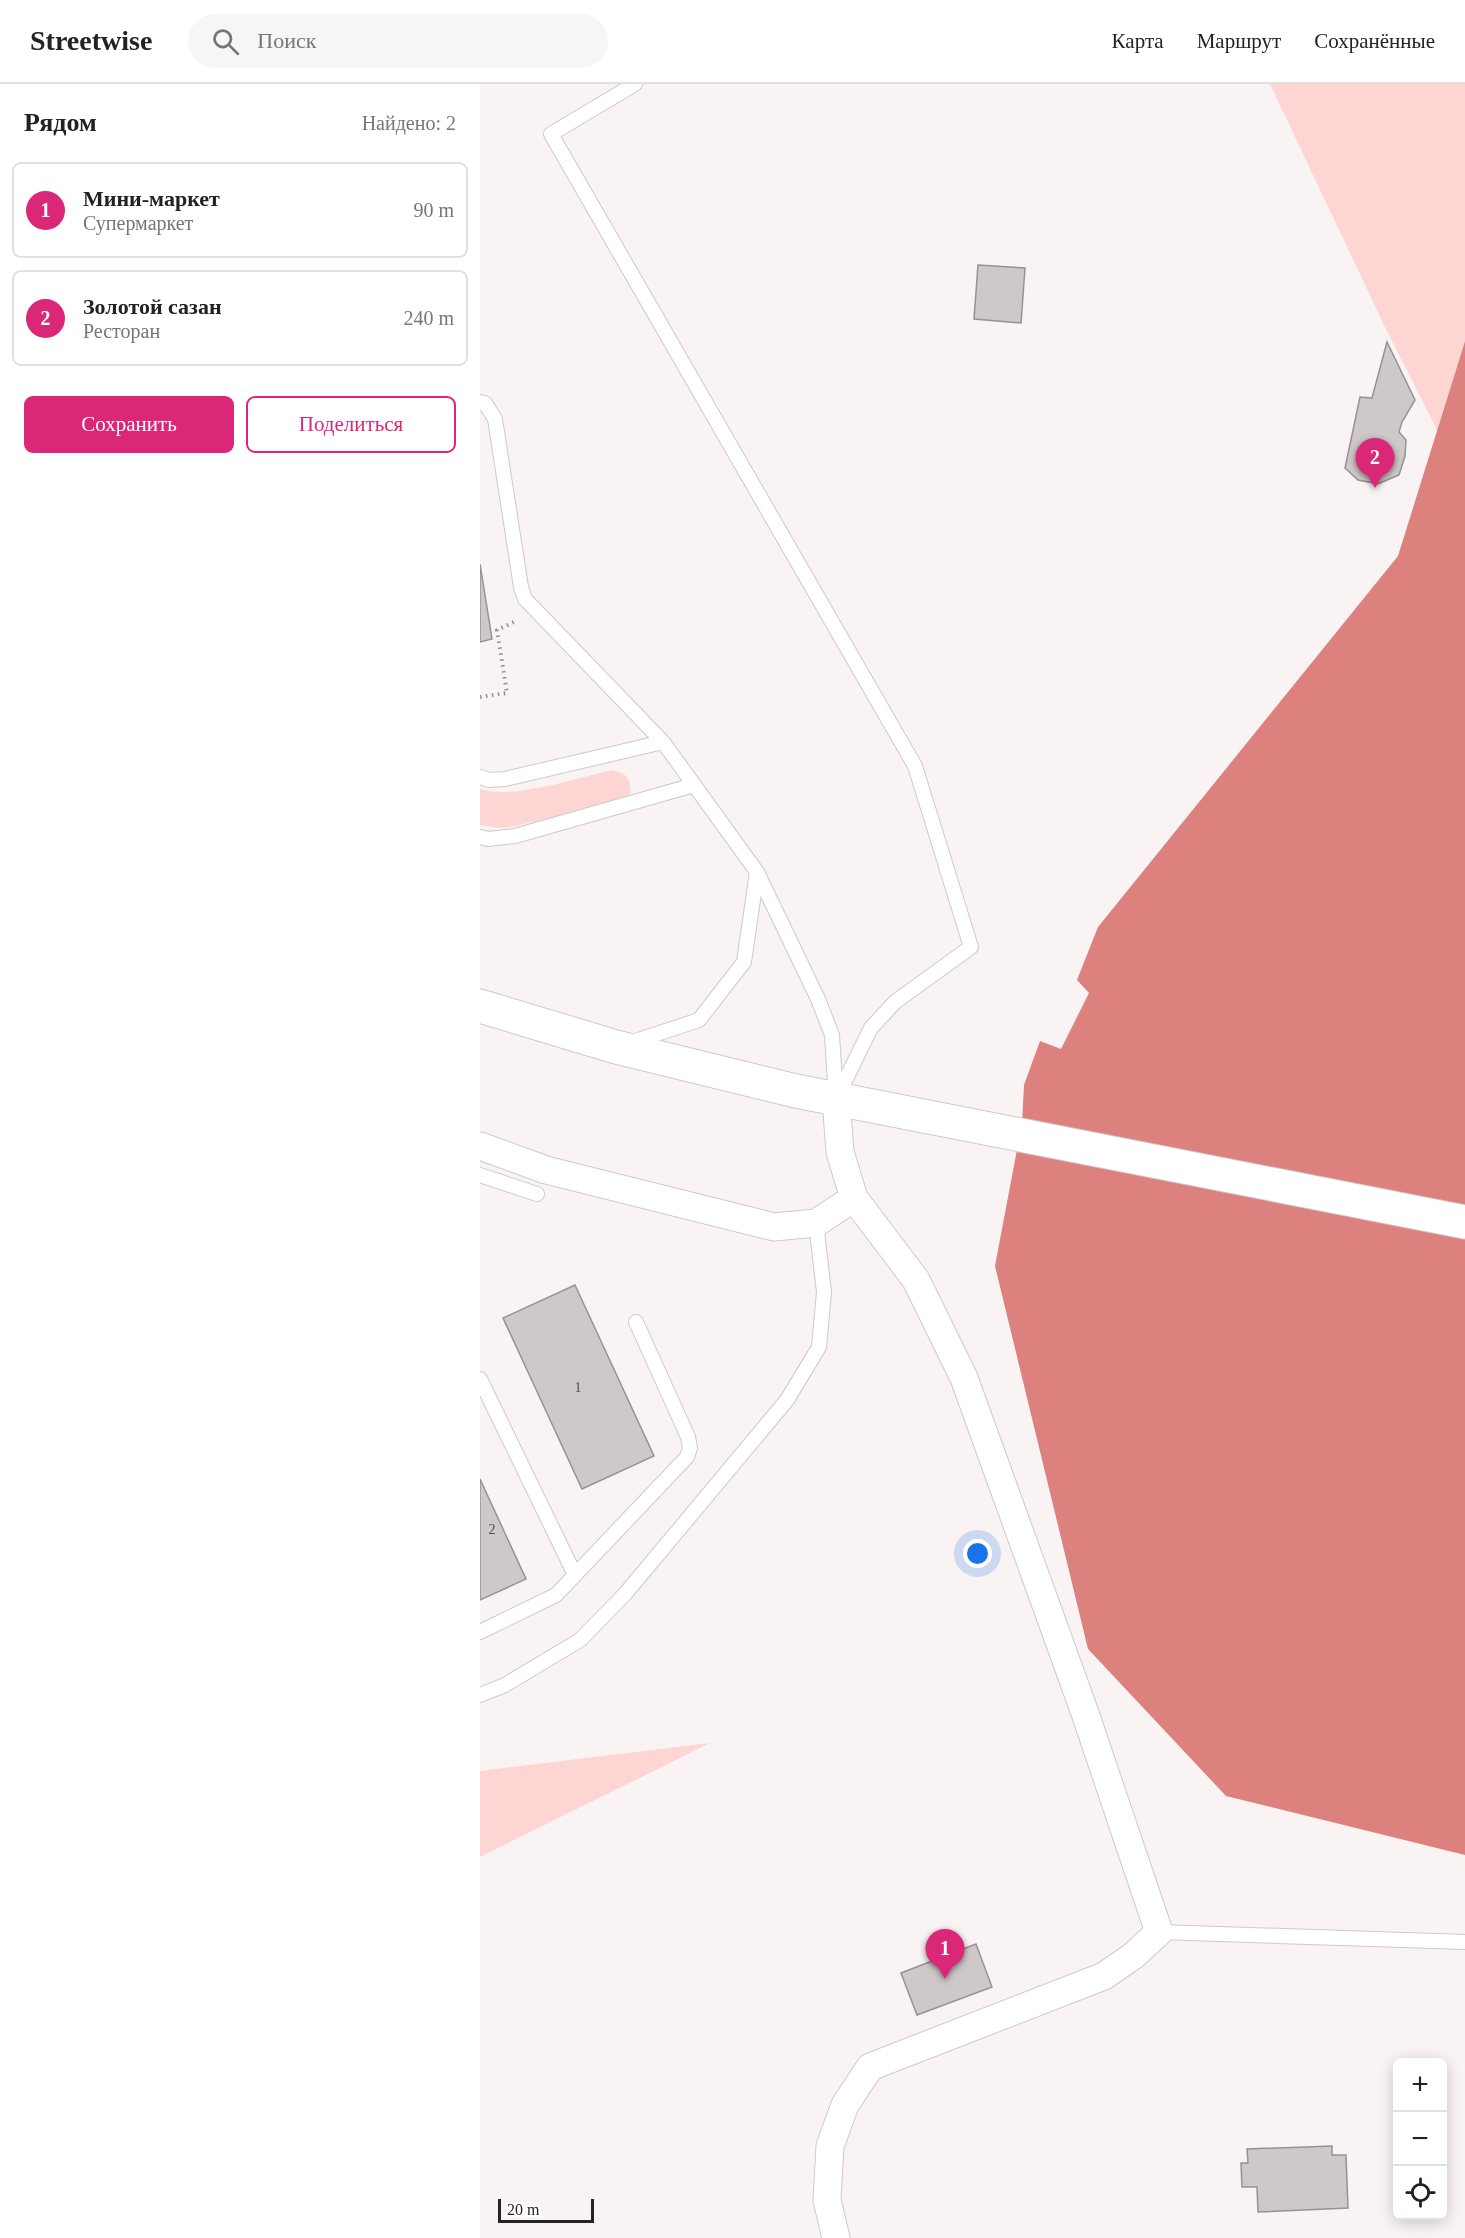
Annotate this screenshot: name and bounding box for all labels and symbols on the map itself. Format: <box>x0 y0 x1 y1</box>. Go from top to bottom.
pin: 2 <box>1356 438 1394 488</box>
house number: 1 <box>575 1380 582 1395</box>
house number: 2 <box>489 1522 496 1537</box>
your location <box>963 1539 992 1568</box>
pin: 1 <box>926 1930 964 1979</box>
scale bar <box>498 2196 594 2224</box>

